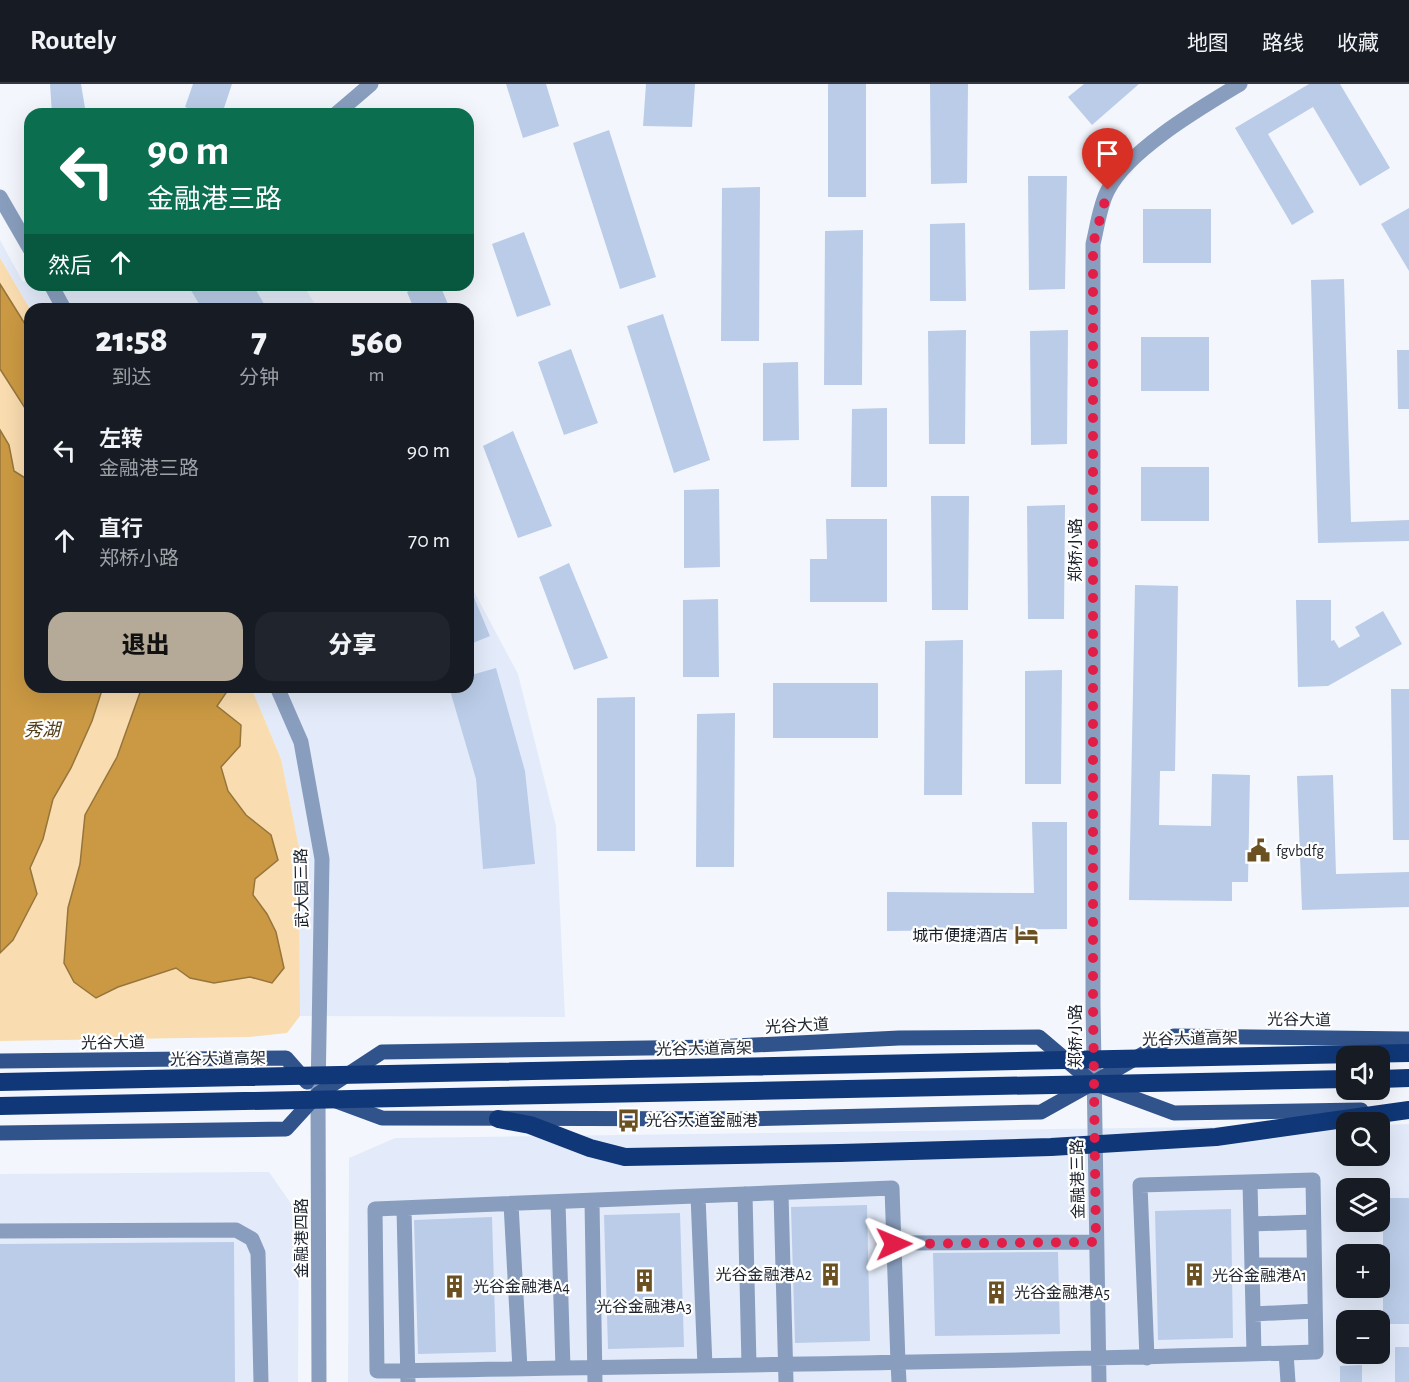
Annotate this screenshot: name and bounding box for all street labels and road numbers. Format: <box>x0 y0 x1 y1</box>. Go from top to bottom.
street label: 郑桥小路 <box>1067 518 1084 582</box>
street label: 武大园三路 <box>292 848 311 928</box>
street label: 郑桥小路 <box>1067 1004 1084 1068</box>
street label: 光谷大道 <box>1267 1010 1331 1029</box>
street label: 光谷大道 <box>765 1015 829 1036</box>
street label: 光谷大道高架 <box>1142 1029 1238 1048</box>
street label: 光谷大道 <box>81 1033 145 1052</box>
street label: 光谷大道高架 <box>656 1039 752 1058</box>
street label: 光谷大道高架 <box>170 1049 266 1068</box>
street label: 金融港三路 <box>1068 1139 1087 1219</box>
street label: 金融港四路 <box>293 1198 310 1278</box>

